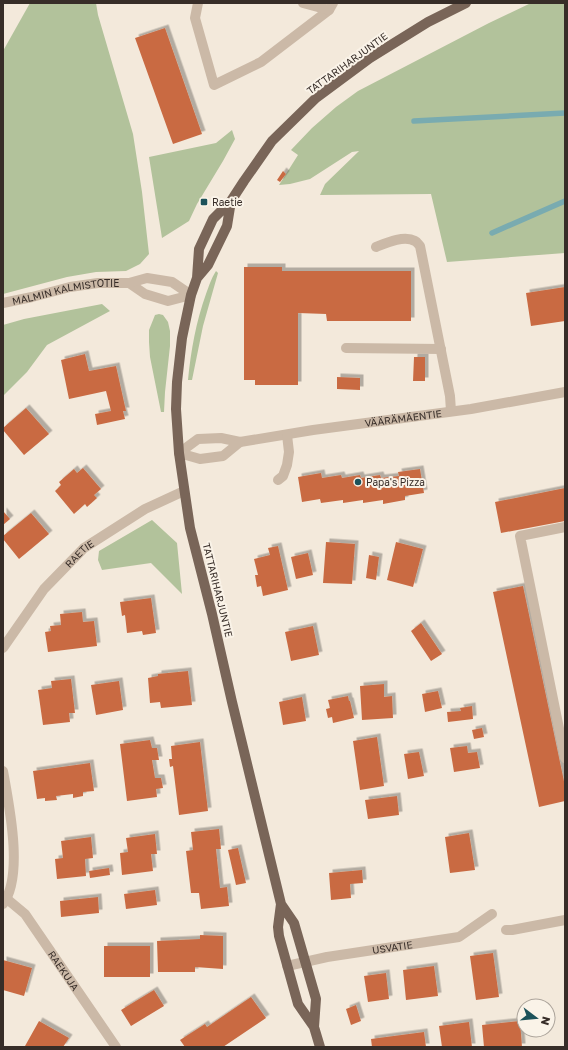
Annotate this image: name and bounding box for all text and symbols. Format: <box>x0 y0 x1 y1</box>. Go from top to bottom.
street label: TATTARIHARJUNTIE <box>304 30 390 96</box>
place label: Raetie <box>212 196 243 208</box>
marker: Raetie <box>199 197 209 207</box>
street label: MALMIN KALMISTOTIE <box>11 277 119 307</box>
street label: VÄÄRÄMÄENTIE <box>364 407 442 429</box>
place label: Papa's Pizza <box>366 476 425 488</box>
marker: Papa's Pizza <box>353 477 363 487</box>
street label: RAETIE <box>62 537 96 570</box>
street label: TATTARIHARJUNTIE <box>200 542 236 638</box>
street label: USVATIE <box>371 938 413 956</box>
street label: RAEKUJA <box>46 948 82 993</box>
north arrow <box>516 998 556 1038</box>
text: N <box>539 1015 553 1027</box>

